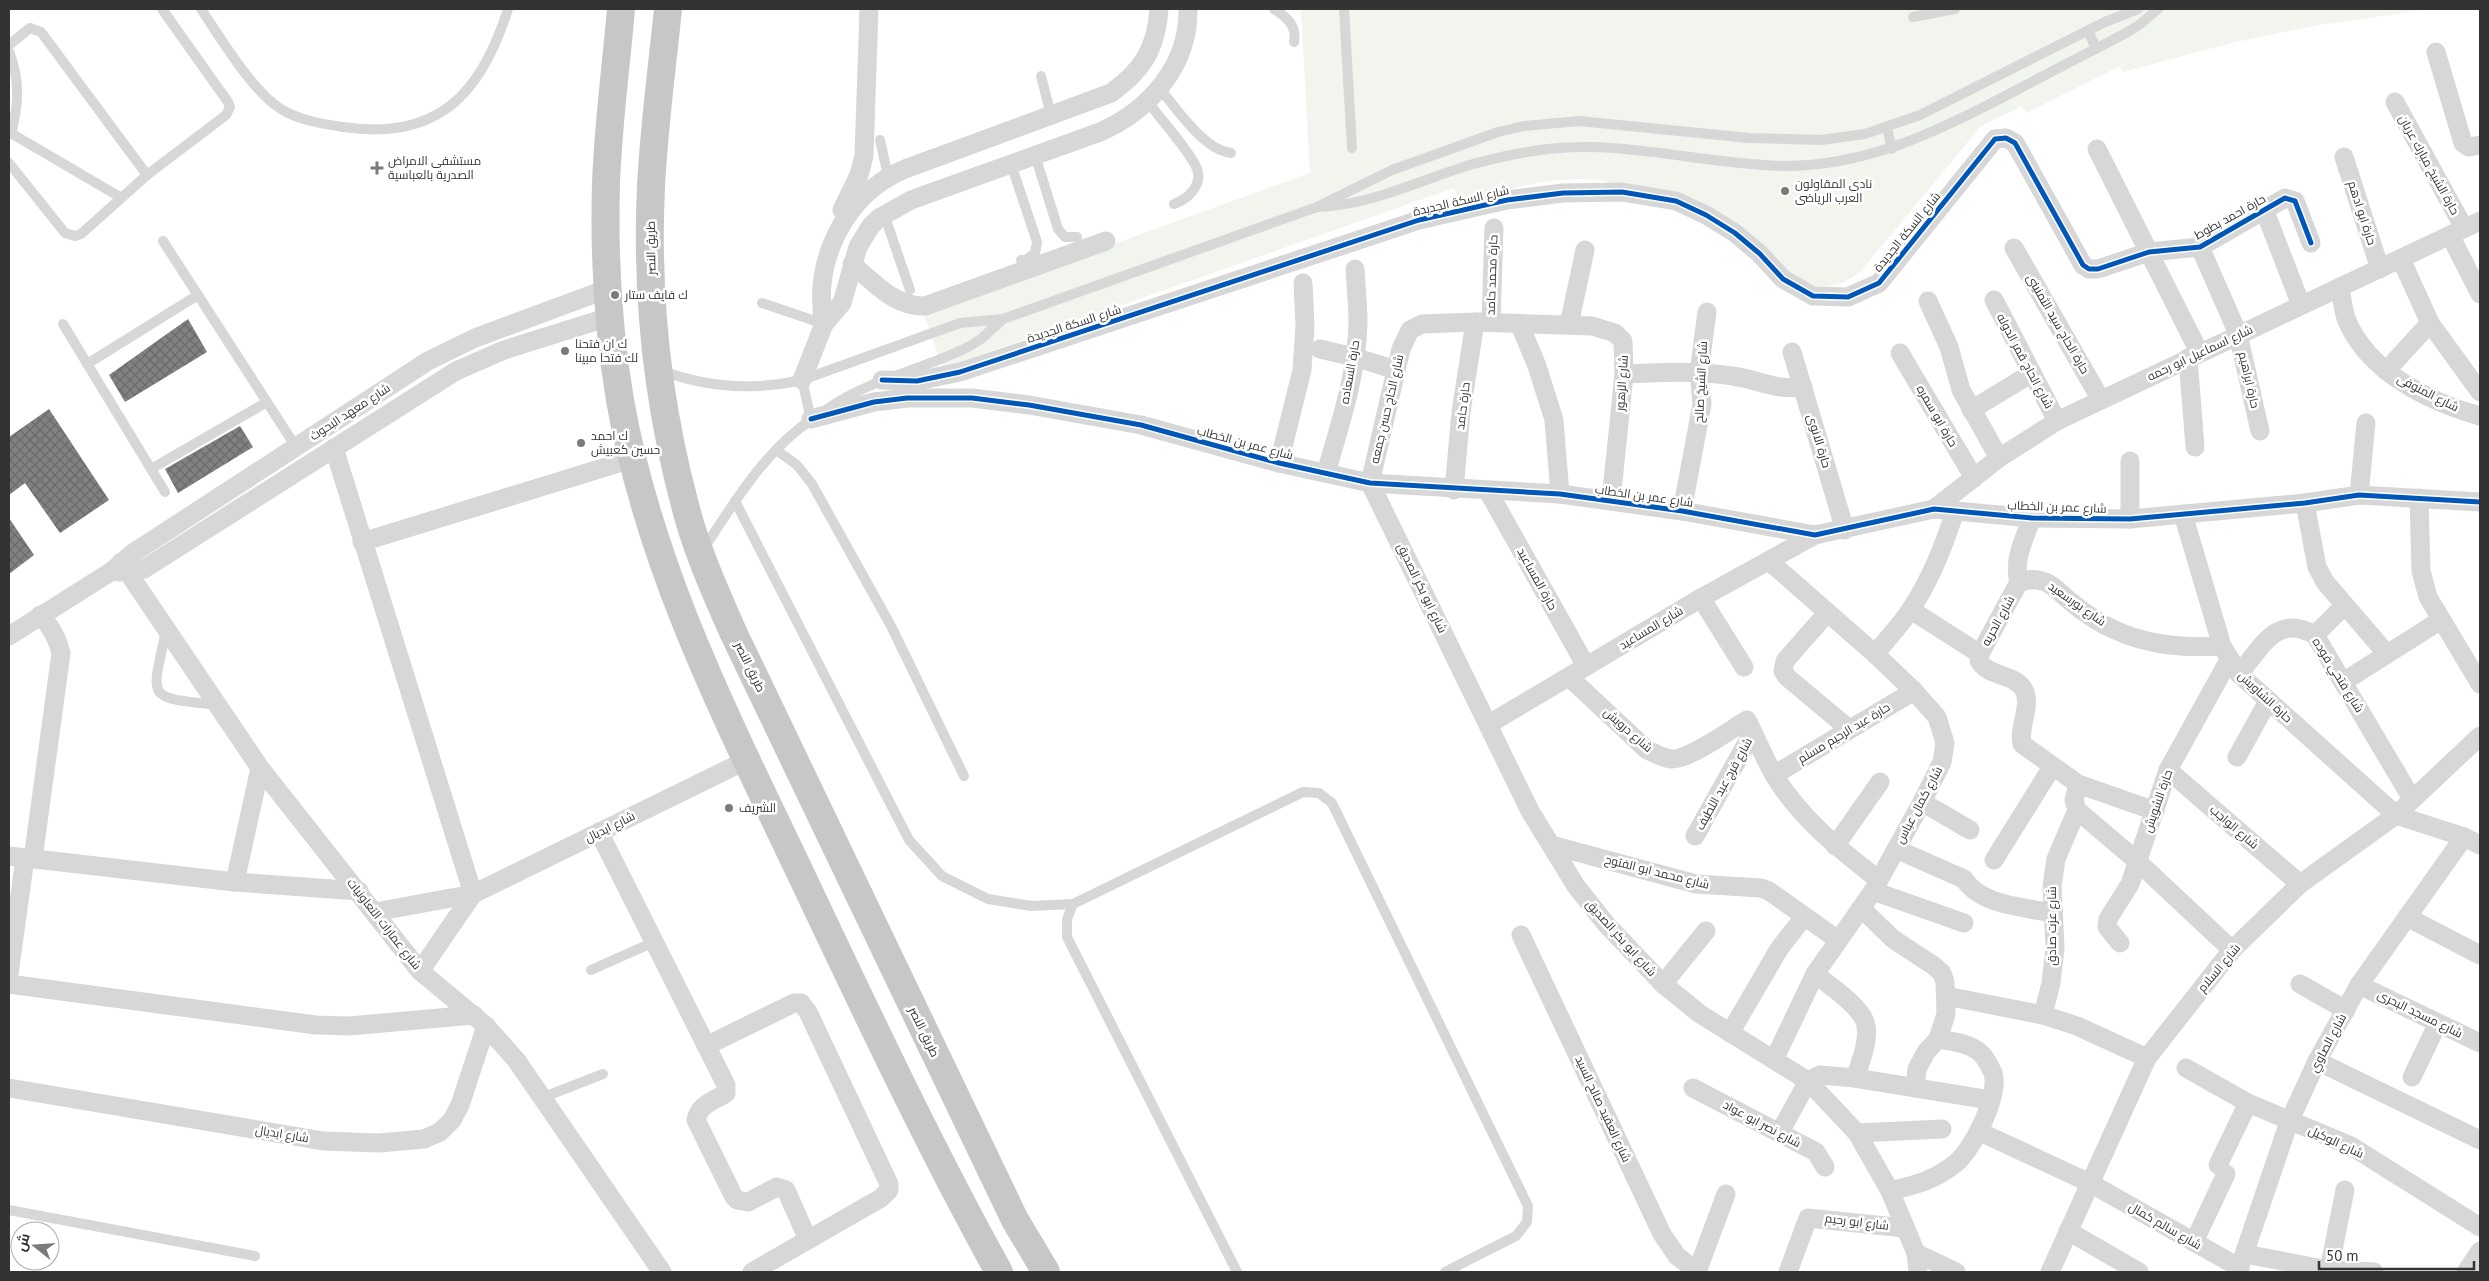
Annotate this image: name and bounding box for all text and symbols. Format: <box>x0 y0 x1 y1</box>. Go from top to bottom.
street label: حارة الشيخ مبارك عريان <box>2395 112 2463 218</box>
place label: مستشفى الامراض الصدرية بالعباسية <box>388 153 481 182</box>
marker: مستشفى الامراض الصدرية بالعباسية <box>370 161 384 175</box>
place label: نادى المقاولون العرب الرياضى <box>1795 176 1872 205</box>
street label: حارة ابو ادهم <box>2344 179 2380 247</box>
street label: شارع السكة الجديدة <box>1411 182 1511 220</box>
marker: نادى المقاولون العرب الرياضى <box>1779 185 1791 197</box>
street label: شارع السكة الجديدة <box>1870 189 1944 275</box>
street label: حارة احمد بطوط <box>2191 191 2268 242</box>
street label: طريق النصر <box>643 221 658 276</box>
street label: حارة محمد حامد <box>1483 234 1500 316</box>
street label: حارة الحاج سيد الثمنينى <box>2023 271 2093 377</box>
place label: ك فايف ستار <box>624 287 688 302</box>
marker: ك فايف ستار <box>609 289 621 301</box>
street label: شارع السكة الجديدة <box>1025 301 1123 347</box>
street label: شارع الحاج قمر الدوله <box>1993 311 2057 412</box>
street label: شارع اسماعيل ابو رحمه <box>2145 321 2256 385</box>
place label: ك ان فتحنا لك فتحا مبينا <box>575 336 638 365</box>
street label: حارة السعاده <box>1337 339 1362 405</box>
street label: شارع الشيخ صالح <box>1691 341 1711 423</box>
marker: ك ان فتحنا لك فتحا مبينا <box>559 345 571 357</box>
street label: حارة ابراهيم <box>2235 350 2263 410</box>
street label: شارع الحاج حسن جمعه <box>1367 353 1407 465</box>
street label: شارع الزهور <box>1612 354 1632 413</box>
street label: شارع المنوفى <box>2394 371 2462 415</box>
street label: شارع معهد البحوث <box>307 380 393 444</box>
street label: حارة حامد <box>1452 381 1473 431</box>
street label: حارة ابو سمره <box>1914 382 1961 449</box>
street label: حارة الانوى <box>1804 412 1835 470</box>
street label: شارع عمر بن الخطاب <box>1195 422 1295 464</box>
place label: ك احمد حسين كعبيش <box>591 428 660 457</box>
marker: ك احمد حسين كعبيش <box>575 437 587 449</box>
street label: شارع عمر بن الخطاب <box>1594 481 1694 511</box>
street label: شارع عمر بن الخطاب <box>2007 497 2107 517</box>
street label: شارع ابو بكر الصديق <box>1393 540 1451 636</box>
street label: حارة المساعيد <box>1514 545 1561 613</box>
street label: شارع بورسعيد <box>2045 578 2109 630</box>
street label: شارع الحريه <box>1978 593 2018 649</box>
street label: شارع المساعيد <box>1616 603 1686 653</box>
street label: شارع فتحي فوده <box>2307 635 2367 717</box>
street label: طريق النصر <box>731 638 769 694</box>
street label: حارة الشاويش <box>2235 668 2296 726</box>
street label: حارة عبد الرحيم مسلم <box>1795 699 1893 767</box>
street label: شارع درويش <box>1600 704 1656 756</box>
street label: شارع فرج عبد اللطيف <box>1692 735 1756 833</box>
street label: شارع كمال عباس <box>1892 763 1946 847</box>
street label: حارة الشويش <box>2140 767 2175 834</box>
place label: الشريف <box>739 800 776 815</box>
street label: شارع الواجب <box>2206 801 2262 853</box>
marker: الشريف <box>723 802 735 814</box>
street label: شارع ايديال <box>582 808 638 846</box>
street label: شارع محمد ابو الفتوح <box>1603 851 1711 893</box>
street label: شارع عمارات التعاونيات <box>343 875 425 973</box>
street label: شارع عزت صادق <box>2044 886 2060 966</box>
street label: شارع ابو بكر الصديق <box>1582 896 1660 980</box>
street label: شارع السلام <box>2194 940 2244 996</box>
street label: شارع مسجد البحرى <box>2375 986 2465 1042</box>
street label: طريق النصر <box>905 1003 943 1059</box>
street label: شارع الصاوي <box>2306 1011 2352 1076</box>
street label: شارع العقيد صالح السيد <box>1571 1053 1635 1165</box>
street label: شارع نصر ابو عواد <box>1720 1097 1804 1151</box>
street label: شارع ايديال <box>254 1122 310 1146</box>
street label: شارع الوكيل <box>2306 1122 2366 1162</box>
street label: شارع سالم كمال <box>2126 1199 2204 1253</box>
street label: شارع ابو رحيم <box>1824 1210 1890 1234</box>
north arrow <box>10 1221 60 1271</box>
text: ش <box>11 1231 34 1253</box>
scale bar <box>2319 1238 2474 1270</box>
text: 50 m <box>2326 1246 2359 1265</box>

